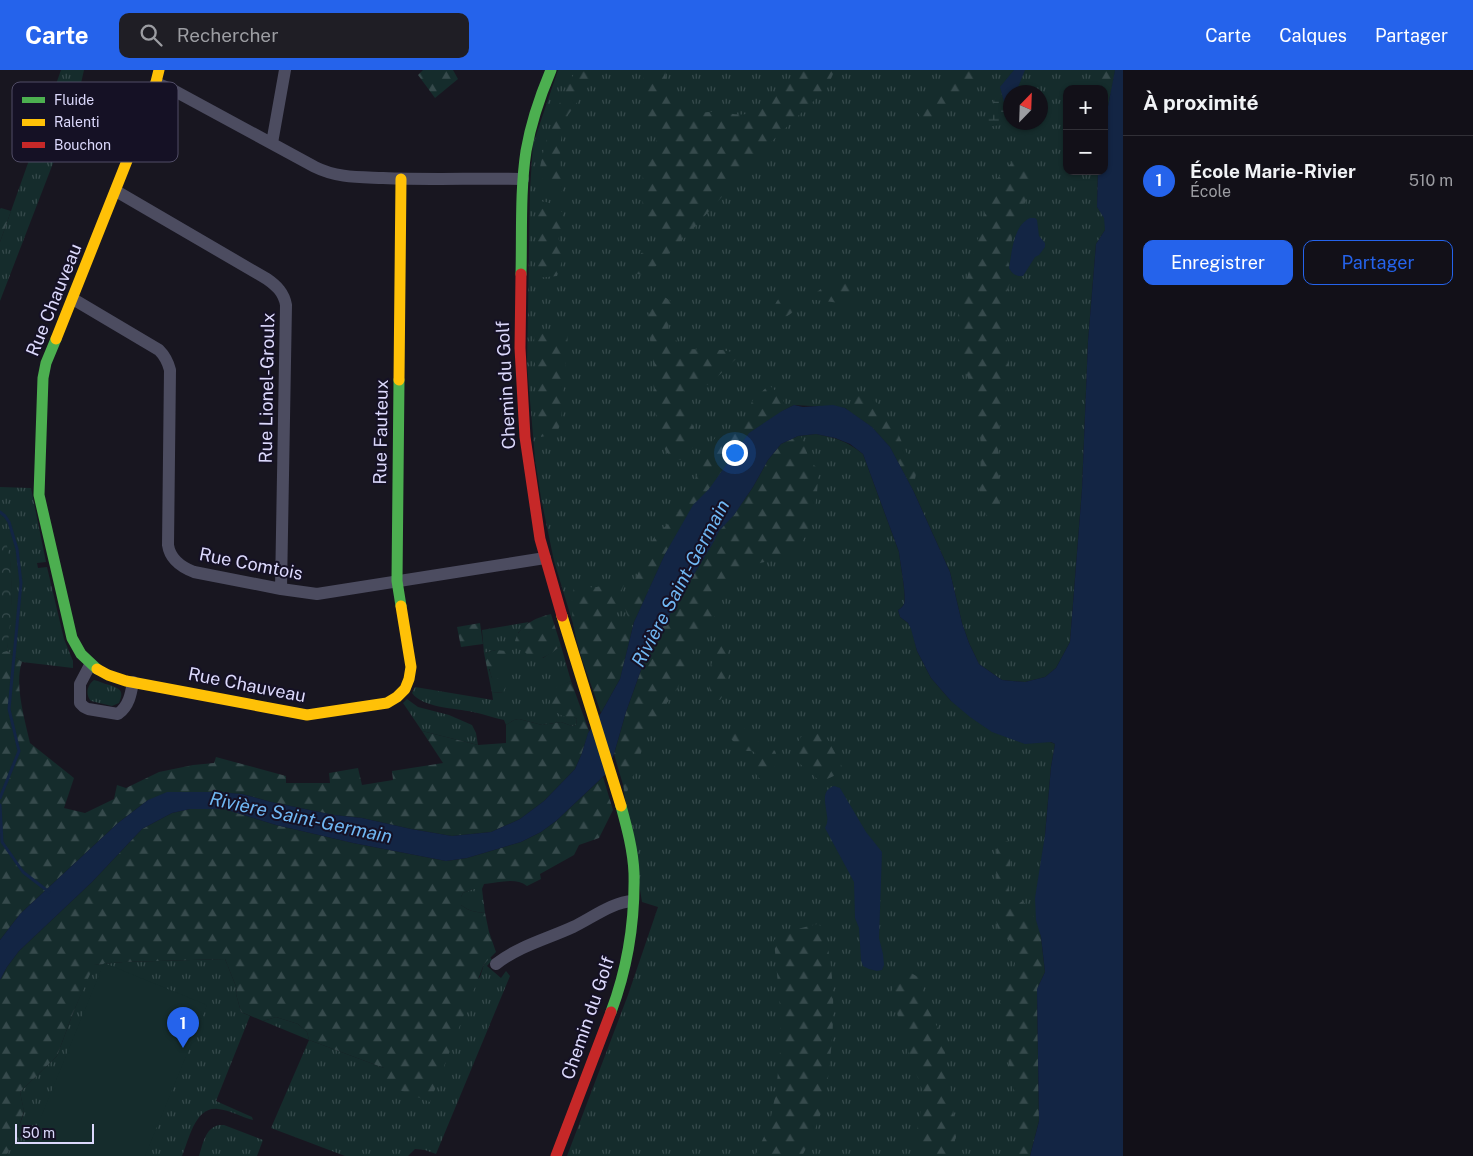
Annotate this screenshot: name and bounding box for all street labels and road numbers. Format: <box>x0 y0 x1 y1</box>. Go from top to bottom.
street label: Rue Chauveau <box>21 241 86 359</box>
street label: Rue Lionel-Groulx <box>255 312 278 464</box>
street label: Chemin du Golf <box>492 320 519 450</box>
street label: Rue Fauteux <box>369 379 392 485</box>
street label: Rue Comtois <box>197 543 305 584</box>
street label: Rue Chauveau <box>186 663 308 706</box>
street label: Chemin du Golf <box>557 954 618 1082</box>

